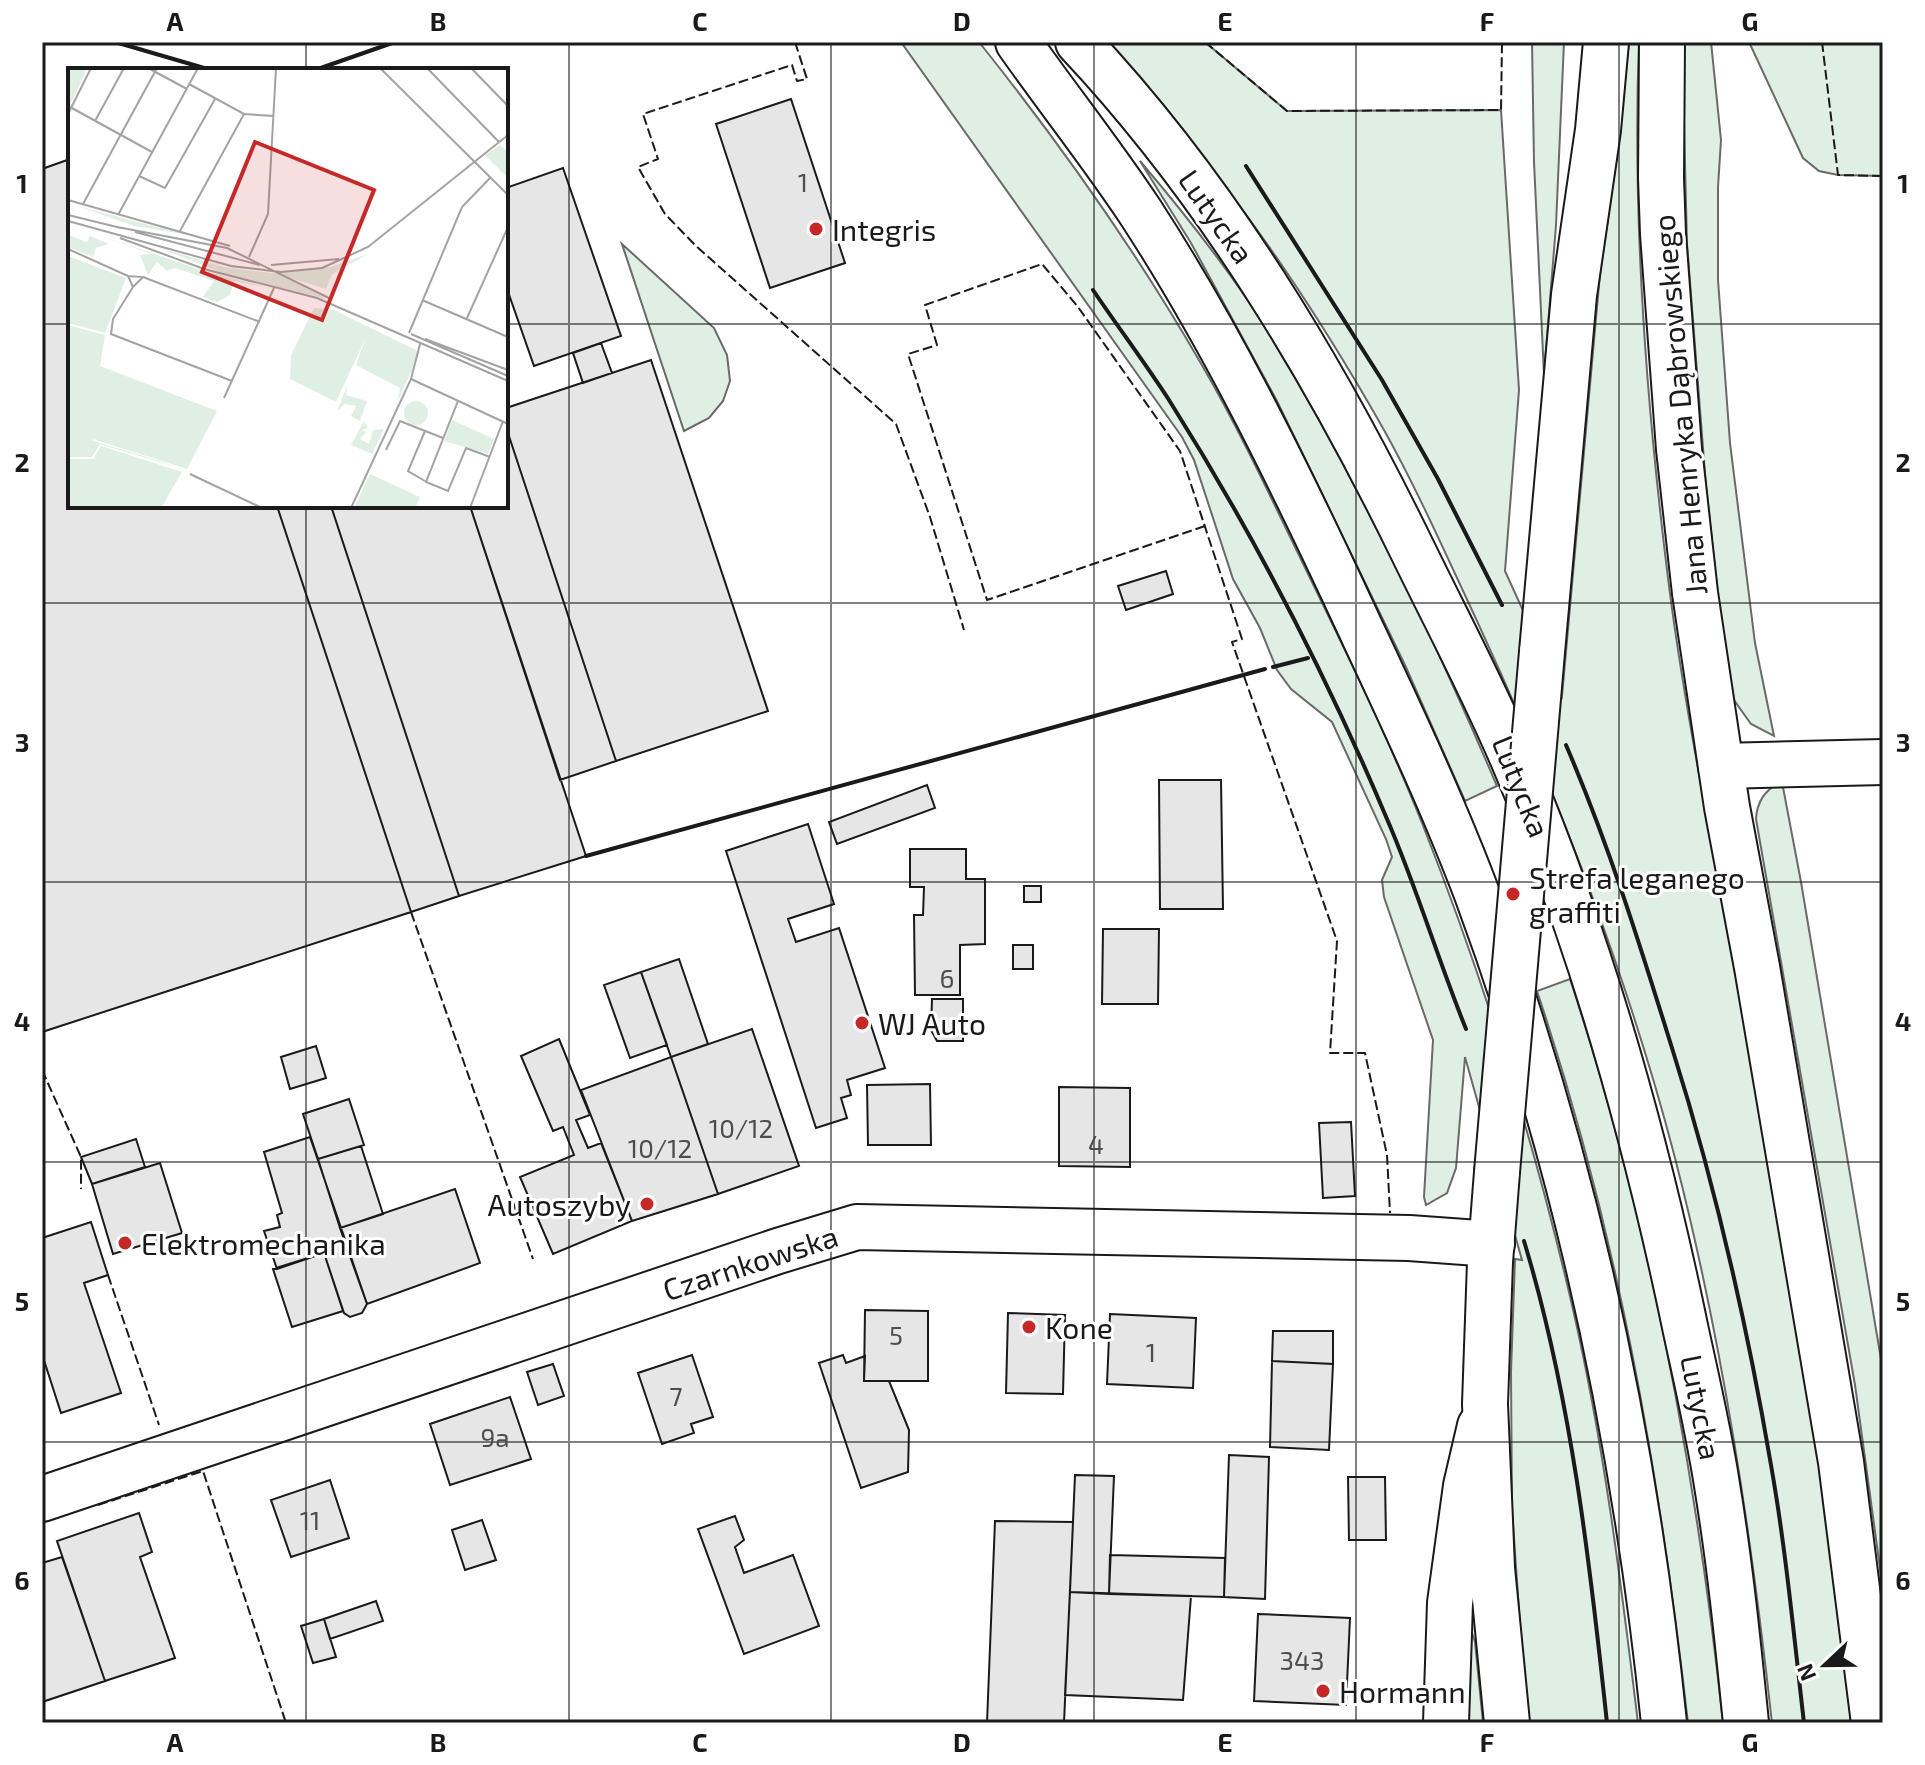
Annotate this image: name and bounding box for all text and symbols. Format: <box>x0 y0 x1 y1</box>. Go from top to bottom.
text: A <box>167 5 184 36</box>
text: B <box>430 5 446 36</box>
text: C <box>692 5 708 36</box>
text: D <box>953 5 971 36</box>
text: E <box>1217 5 1233 36</box>
text: F <box>1480 5 1494 36</box>
text: G <box>1742 5 1758 36</box>
inset map <box>68 68 508 508</box>
street label: Lutycka <box>1172 162 1262 270</box>
house number: 1 <box>798 166 808 197</box>
text: 1 <box>16 167 28 198</box>
text: 1 <box>1897 167 1909 198</box>
place label: Integris <box>832 211 936 247</box>
street label: Jana Henryka Dąbrowskiego <box>1644 213 1714 597</box>
marker: Integris <box>807 220 825 238</box>
text: 2 <box>14 446 30 477</box>
text: 2 <box>1895 446 1911 477</box>
text: 3 <box>15 726 29 757</box>
text: 3 <box>1896 726 1910 757</box>
street label: Lutycka <box>1485 730 1559 842</box>
place label: Strefa leganego graffiti <box>1529 859 1745 929</box>
marker: Strefa leganego graffiti <box>1504 885 1522 903</box>
house number: 6 <box>940 962 954 993</box>
text: 4 <box>14 1005 30 1036</box>
place label: WJ Auto <box>878 1005 986 1041</box>
text: 4 <box>1895 1005 1911 1036</box>
marker: WJ Auto <box>853 1014 871 1032</box>
house number: 10/12 <box>709 1112 773 1143</box>
house number: 4 <box>1088 1128 1104 1159</box>
house number: 10/12 <box>628 1132 692 1163</box>
place label: Autoszyby <box>488 1186 631 1222</box>
marker: Autoszyby <box>638 1195 656 1213</box>
street label: Czarnkowska <box>658 1217 842 1307</box>
place label: Elektromechanika <box>141 1225 386 1261</box>
marker: Elektromechanika <box>116 1234 134 1252</box>
text: 5 <box>15 1285 29 1316</box>
text: 5 <box>1896 1285 1910 1316</box>
place label: Kone <box>1045 1309 1113 1345</box>
marker: Kone <box>1020 1318 1038 1336</box>
house number: 5 <box>889 1319 903 1350</box>
house number: 1 <box>1146 1336 1156 1367</box>
street label: Lutycka <box>1674 1352 1730 1462</box>
house number: 7 <box>669 1380 683 1411</box>
house number: 9a <box>480 1421 510 1452</box>
house number: 11 <box>300 1504 320 1535</box>
text: 6 <box>14 1564 30 1595</box>
text: 6 <box>1895 1564 1911 1595</box>
north arrow <box>1785 1625 1865 1705</box>
house number: 343 <box>1280 1644 1324 1675</box>
text: N <box>1790 1661 1821 1685</box>
place label: Hormann <box>1339 1673 1466 1709</box>
marker: Hormann <box>1314 1682 1332 1700</box>
text: A <box>167 1726 184 1757</box>
text: B <box>430 1726 446 1757</box>
text: C <box>692 1726 708 1757</box>
text: D <box>953 1726 971 1757</box>
text: E <box>1217 1726 1233 1757</box>
text: F <box>1480 1726 1494 1757</box>
text: G <box>1742 1726 1758 1757</box>

